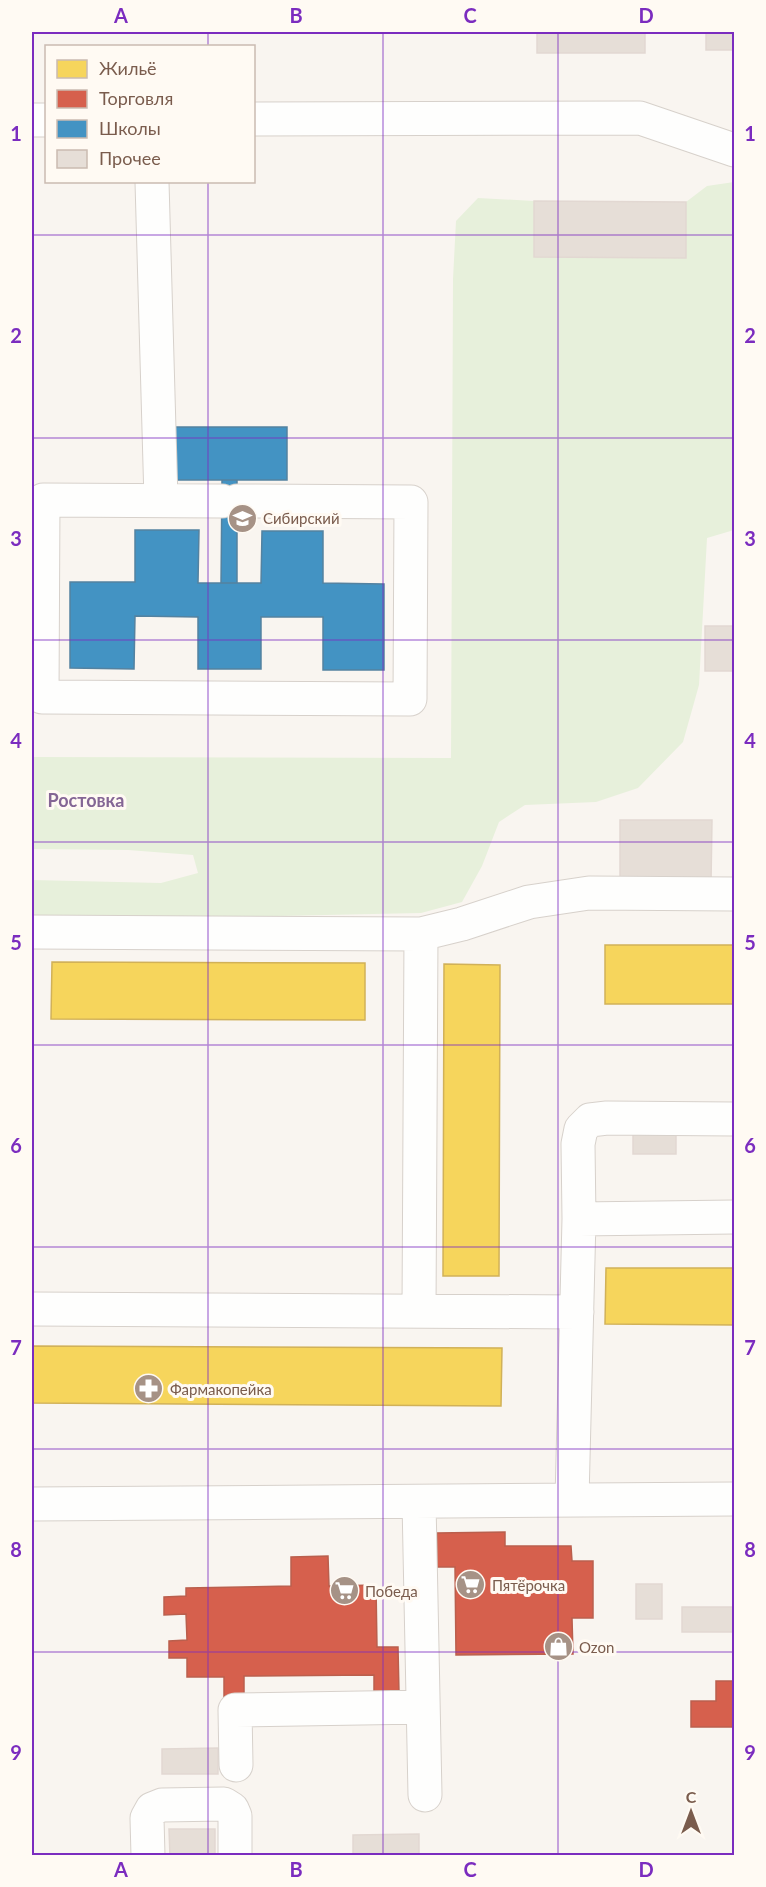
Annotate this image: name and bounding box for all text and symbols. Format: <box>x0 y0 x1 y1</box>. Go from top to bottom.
text: A <box>113 3 128 27</box>
text: B <box>289 3 303 27</box>
text: C <box>463 3 477 27</box>
text: D <box>638 3 654 27</box>
legend <box>45 45 255 183</box>
text: Жильё <box>99 57 157 79</box>
text: Торговля <box>99 87 173 109</box>
text: Школы <box>99 117 161 139</box>
text: 1 <box>10 121 22 145</box>
text: 1 <box>744 121 756 145</box>
text: Прочее <box>99 147 161 169</box>
text: 2 <box>10 323 22 347</box>
text: 2 <box>744 323 756 347</box>
school or university icon: Сибирский <box>226 502 258 534</box>
place label: Сибирский <box>263 509 340 527</box>
text: 3 <box>10 526 22 550</box>
text: 3 <box>744 526 756 550</box>
text: 4 <box>10 728 22 752</box>
text: 4 <box>744 728 756 752</box>
district label: Ростовка <box>47 789 125 811</box>
text: 5 <box>10 930 22 954</box>
text: 5 <box>744 930 756 954</box>
text: 6 <box>10 1133 22 1157</box>
text: 6 <box>744 1133 756 1157</box>
text: 7 <box>10 1335 22 1359</box>
text: 7 <box>744 1335 756 1359</box>
pharmacy icon: Фармакопейка <box>133 1373 165 1405</box>
place label: Фармакопейка <box>170 1380 272 1398</box>
text: 8 <box>10 1537 22 1561</box>
text: 8 <box>744 1537 756 1561</box>
supermarket icon: Пятёрочка <box>455 1569 487 1601</box>
supermarket icon: Победа <box>328 1575 360 1607</box>
place label: Пятёрочка <box>492 1576 565 1594</box>
place label: Победа <box>365 1582 418 1600</box>
shop icon: Ozon <box>542 1631 574 1663</box>
place label: Ozon <box>579 1638 614 1656</box>
text: 9 <box>10 1740 22 1764</box>
text: 9 <box>744 1740 756 1764</box>
north arrow <box>661 1782 721 1842</box>
text: С <box>686 1787 697 1806</box>
text: A <box>113 1857 128 1881</box>
text: B <box>289 1857 303 1881</box>
text: C <box>463 1857 477 1881</box>
text: D <box>638 1857 654 1881</box>

